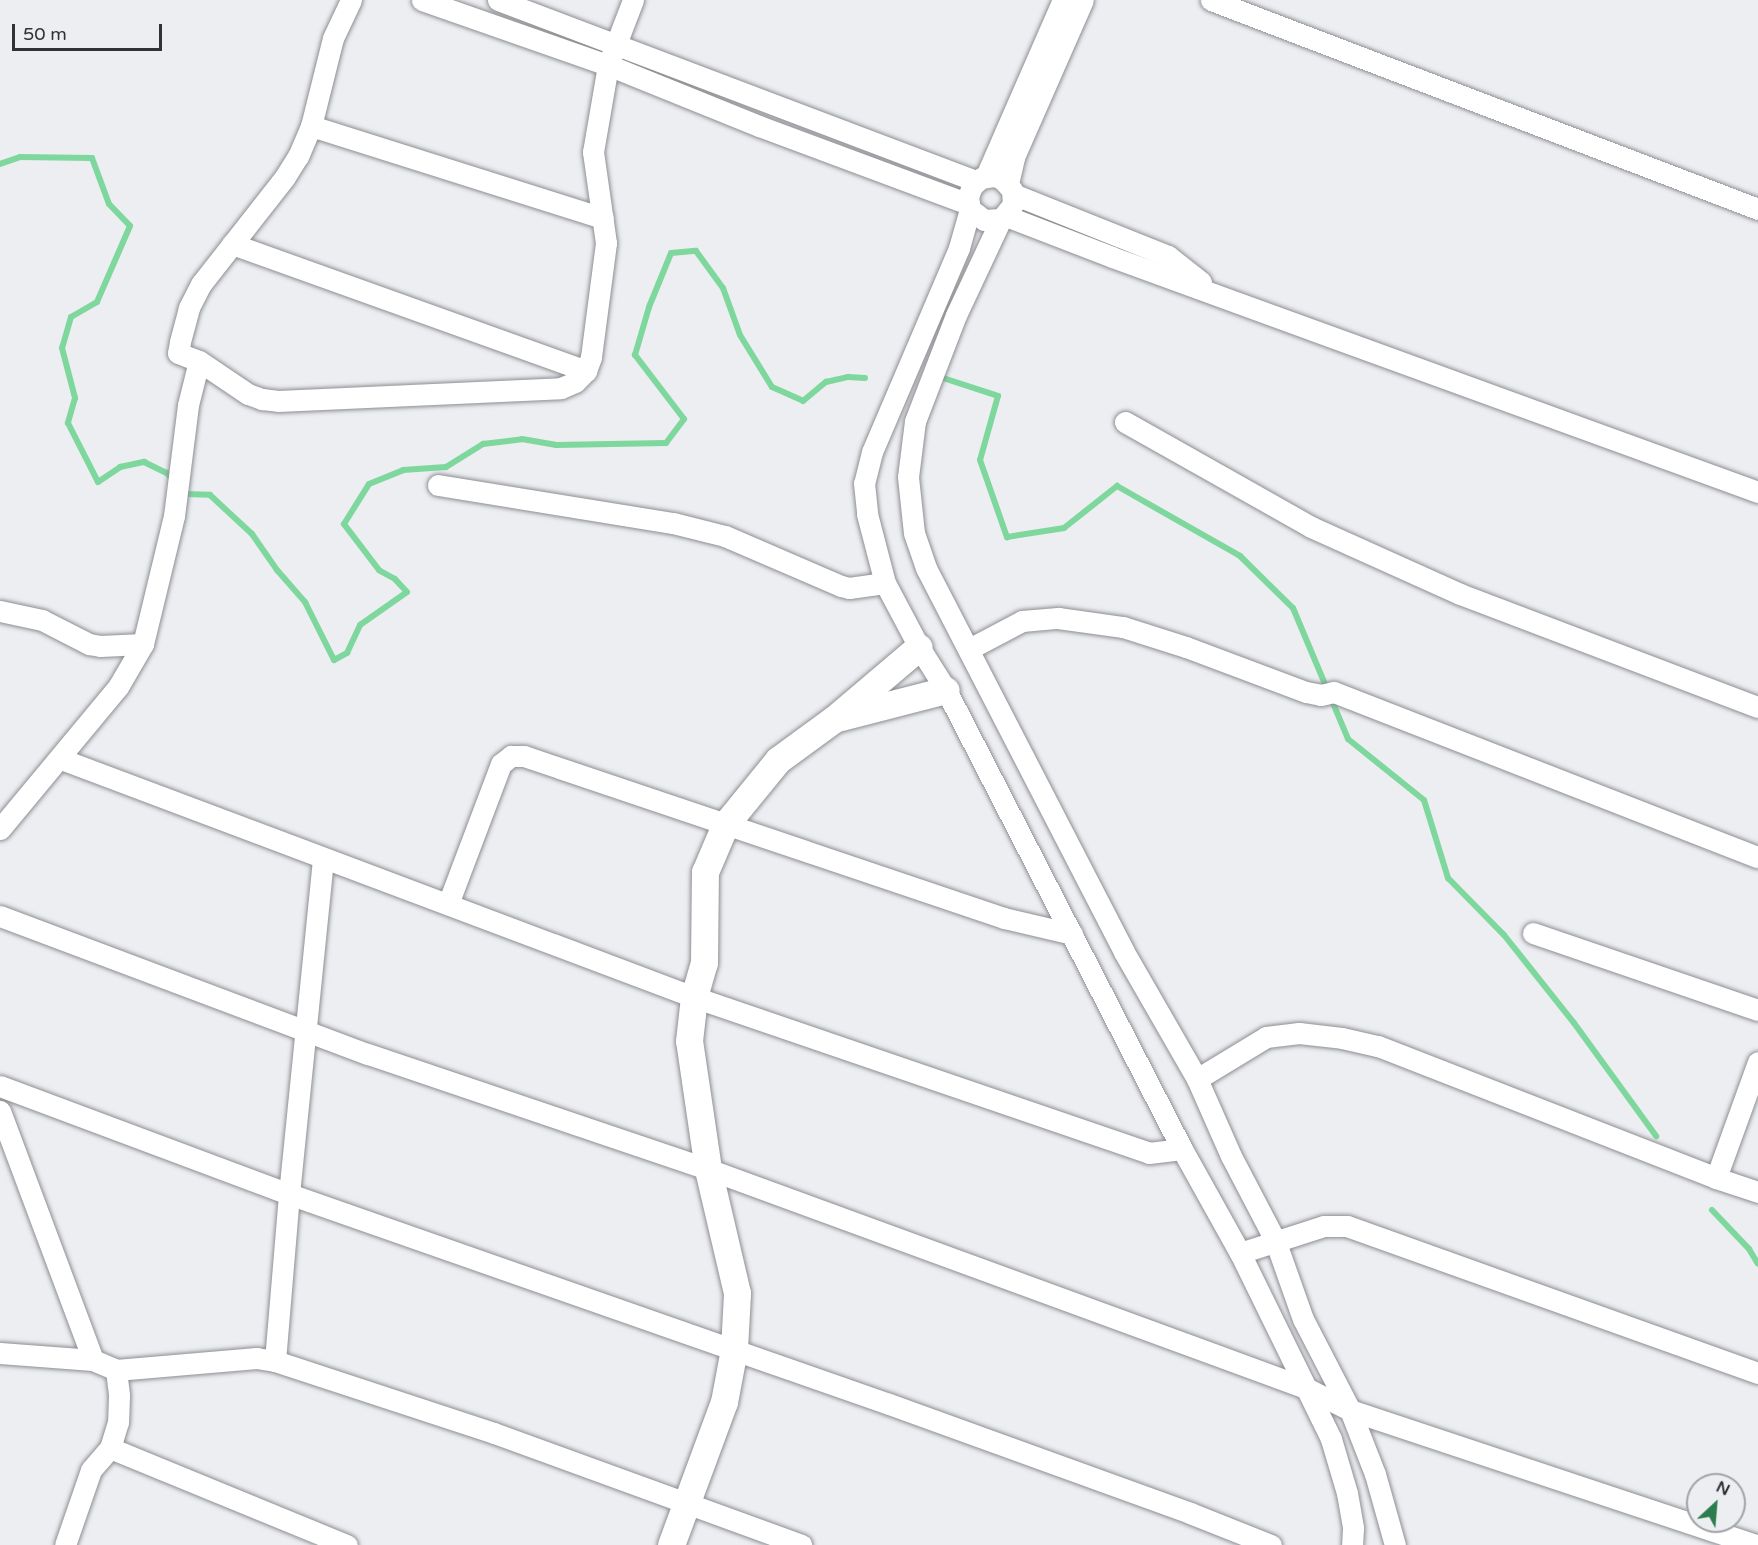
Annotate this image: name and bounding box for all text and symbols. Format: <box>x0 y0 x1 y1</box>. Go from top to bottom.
scale bar <box>15 12 165 50</box>
text: 50 m <box>23 23 67 45</box>
north arrow <box>1686 1473 1746 1533</box>
text: N <box>1713 1477 1733 1500</box>

